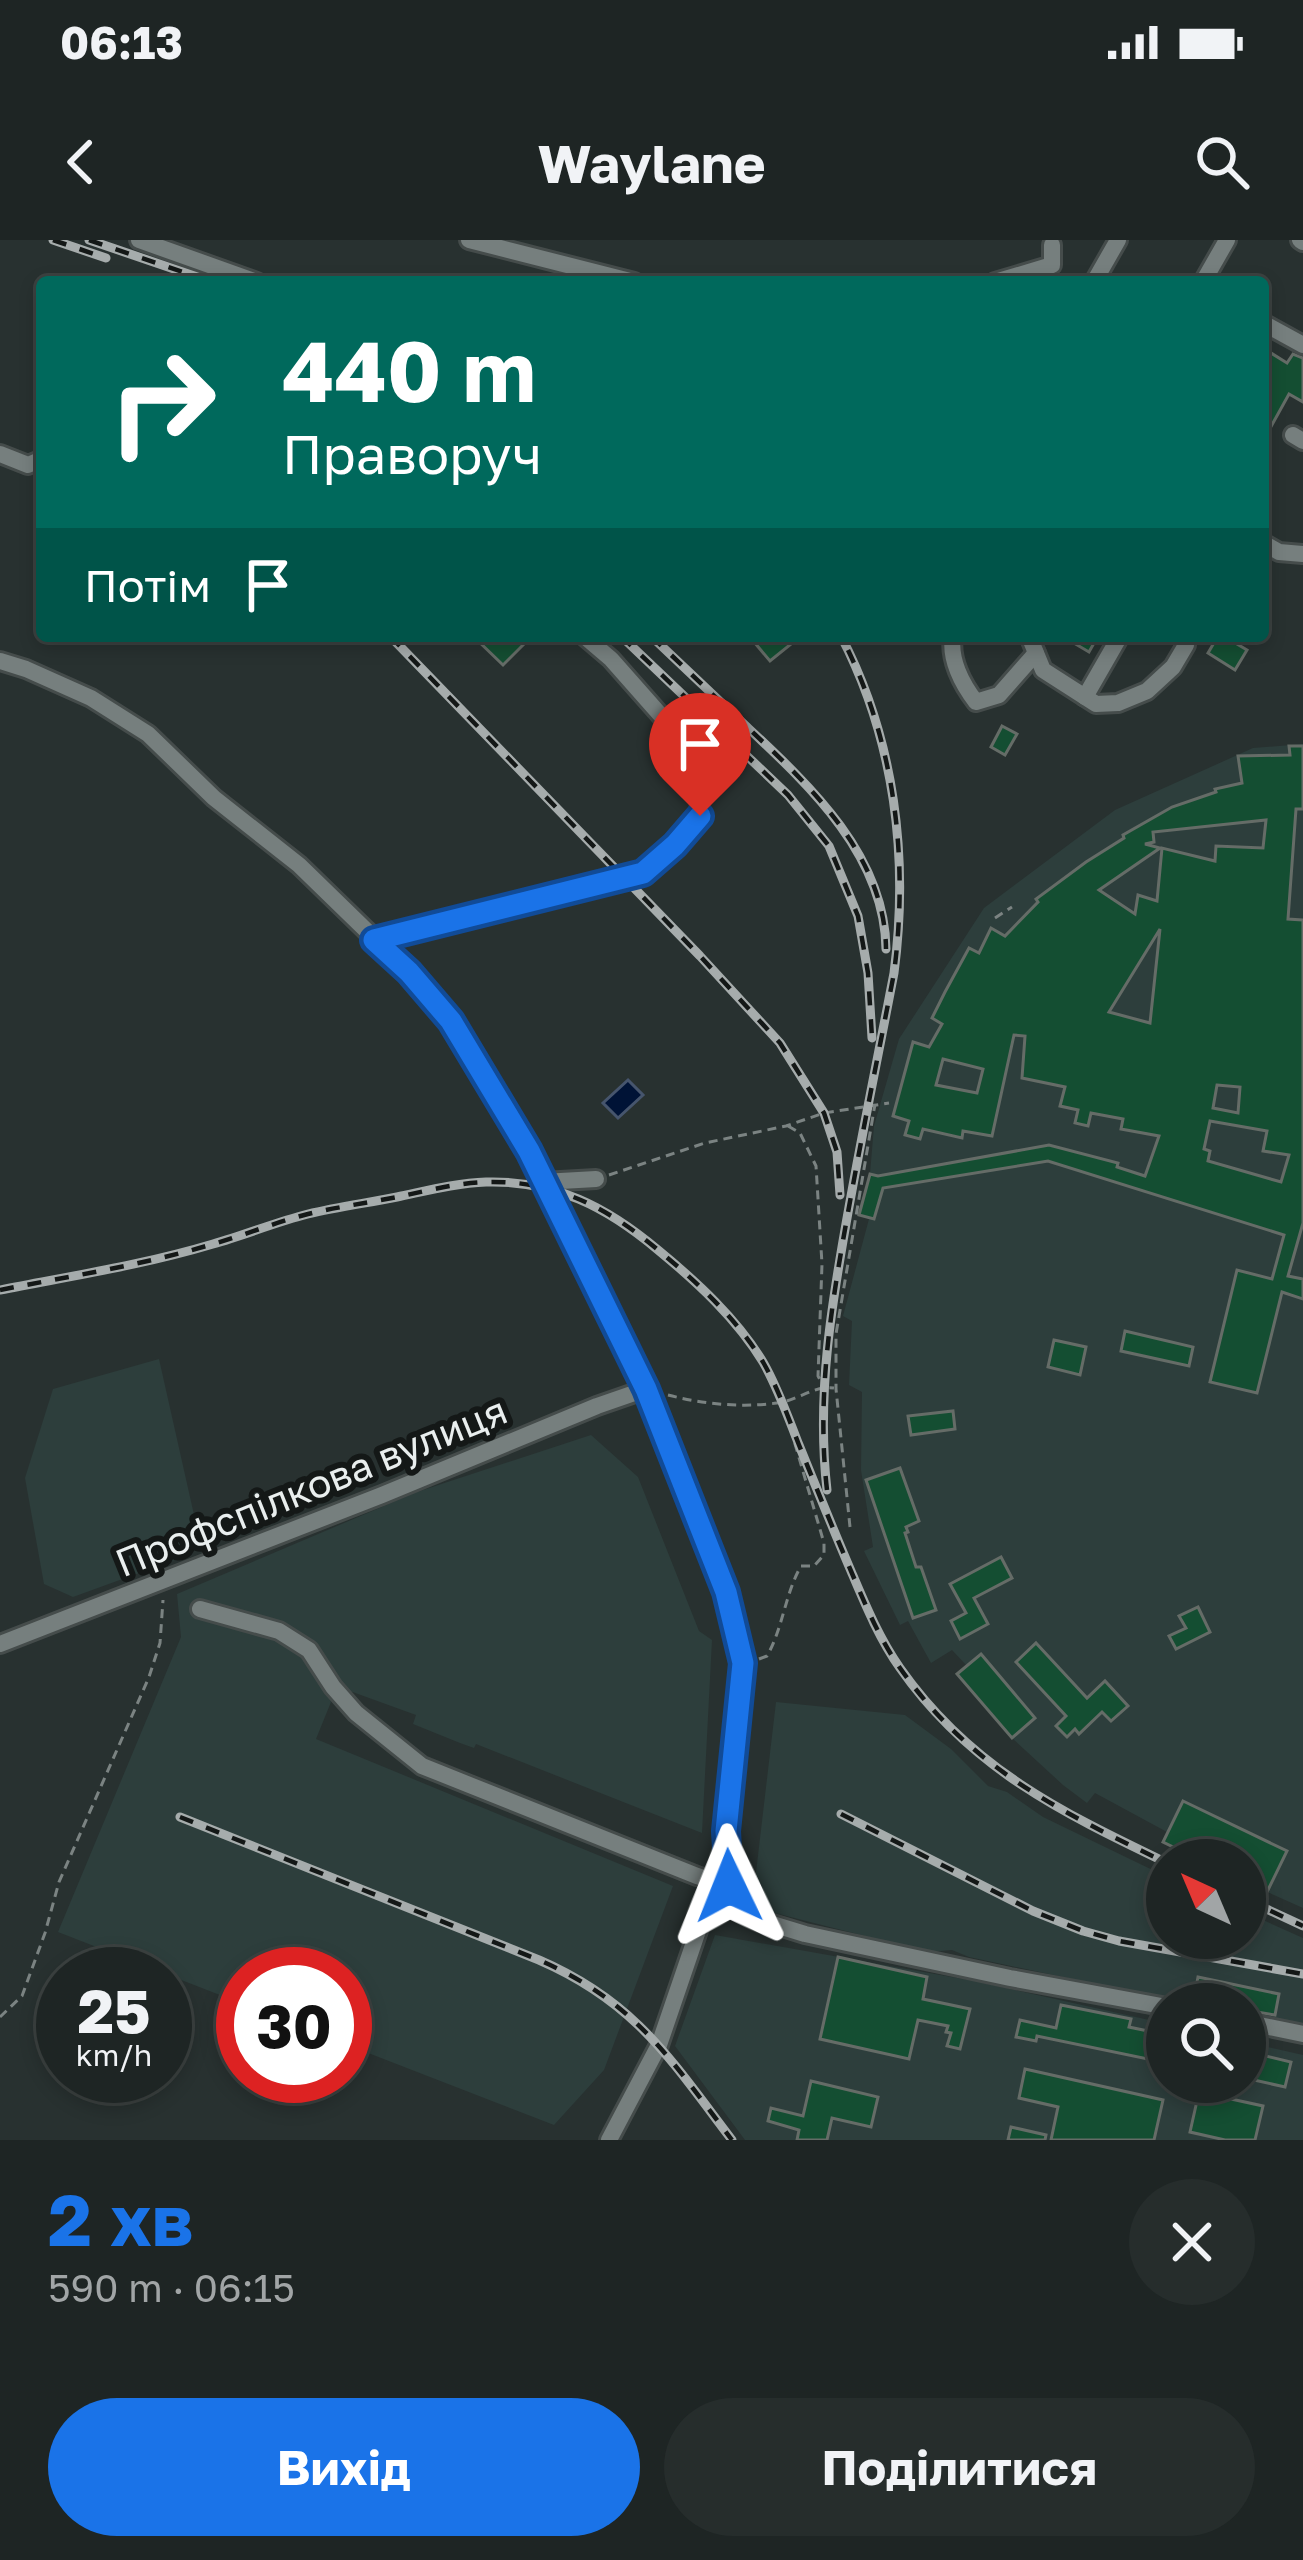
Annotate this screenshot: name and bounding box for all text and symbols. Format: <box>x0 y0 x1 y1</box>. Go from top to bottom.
text: 06:13 <box>60 15 183 69</box>
icon: back <box>48 129 114 195</box>
icon: search <box>1189 129 1255 195</box>
text: Waylane <box>537 130 766 195</box>
text: 440 m <box>282 320 536 420</box>
icon: right <box>84 324 240 480</box>
text: Праворуч <box>282 421 542 486</box>
icon: arrive <box>235 552 301 618</box>
text: Потім <box>84 558 211 612</box>
pin <box>649 693 751 816</box>
icon: arrive <box>667 711 733 777</box>
street label: Профспілкова вулиця <box>108 1386 514 1586</box>
position arrow <box>666 1823 792 1949</box>
north arrow <box>1146 1839 1266 1959</box>
map controls <box>1146 1839 1266 2103</box>
speed limit sign: 30 <box>216 1947 372 2103</box>
text: 25 <box>77 1974 151 2046</box>
button: search <box>1146 1983 1266 2103</box>
text: km/h <box>76 2037 152 2073</box>
text: 2 хв <box>48 2175 193 2262</box>
button: close <box>1129 2179 1255 2305</box>
text: 590 m · 06:15 <box>48 2264 295 2311</box>
button: Вихід <box>48 2398 640 2536</box>
button: Поділитися <box>664 2398 1255 2536</box>

